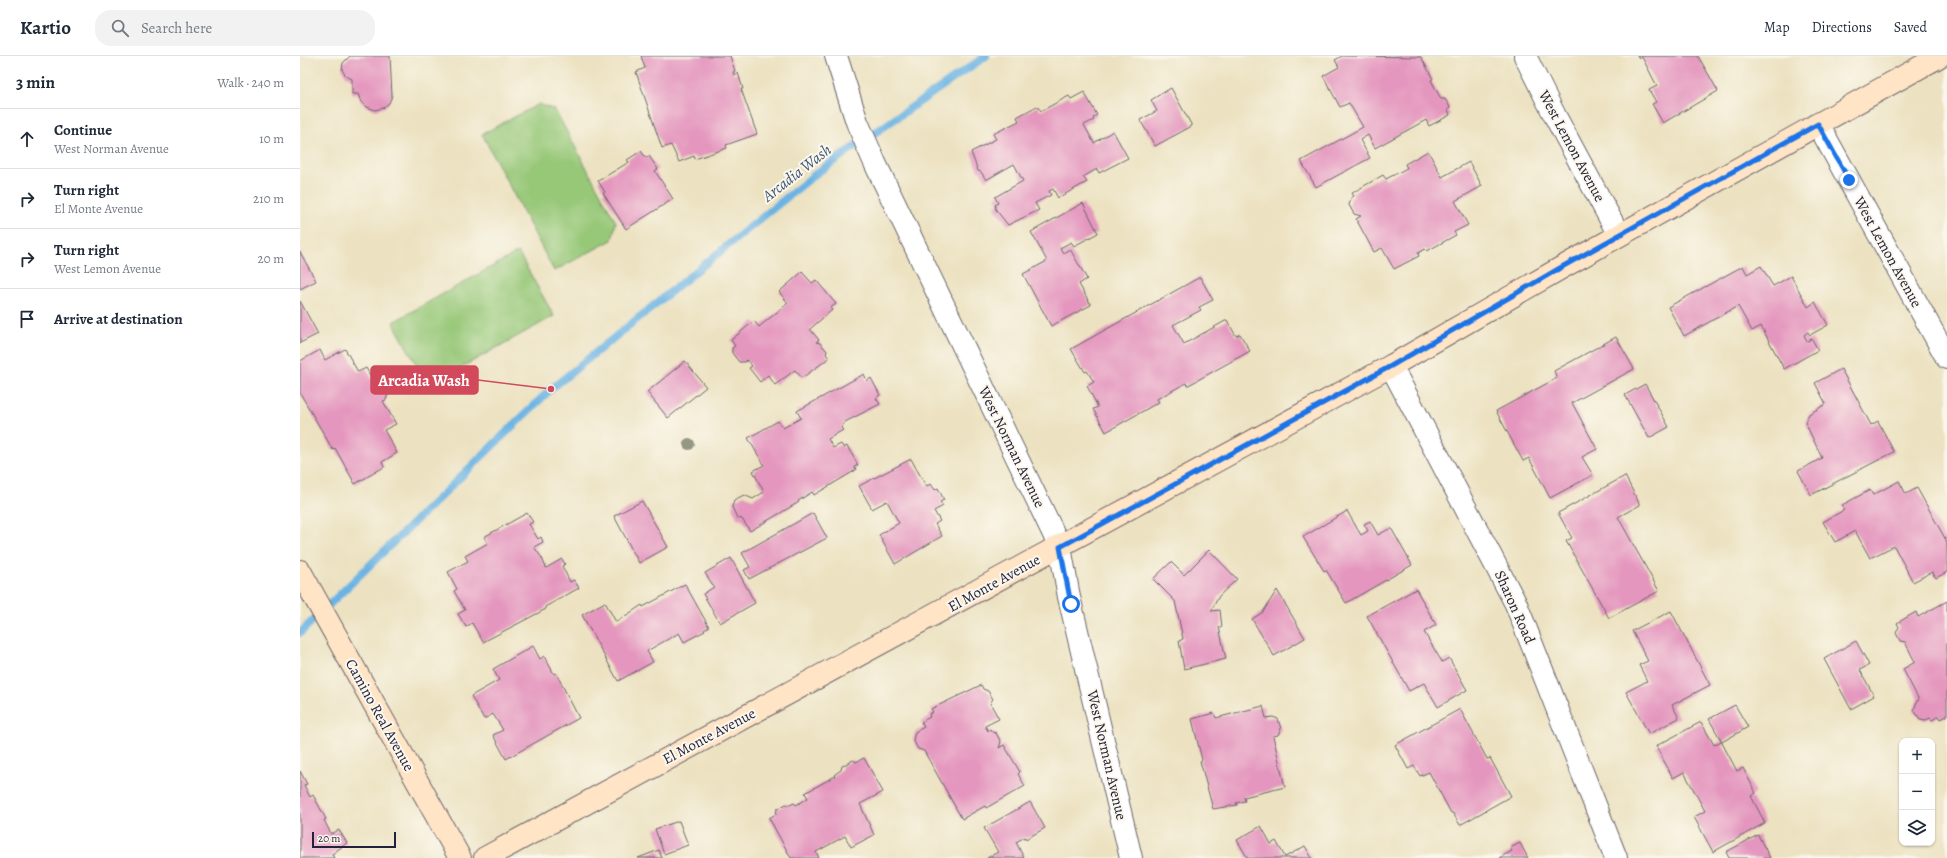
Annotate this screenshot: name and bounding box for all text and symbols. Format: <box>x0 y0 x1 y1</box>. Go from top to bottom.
search box <box>95 10 375 46</box>
text: Kartio <box>20 15 71 41</box>
icon: search <box>109 17 131 39</box>
text: Search here <box>141 18 212 38</box>
text: Map <box>1764 18 1790 37</box>
text: Directions <box>1812 18 1872 37</box>
text: Saved <box>1894 18 1927 37</box>
text: 3 min <box>16 71 55 94</box>
text: Walk · 240 m <box>217 74 284 91</box>
street label: West Lemon Avenue <box>1534 86 1610 206</box>
text: Continue <box>54 120 112 140</box>
icon: ahead <box>16 128 38 150</box>
text: 10 m <box>259 130 284 147</box>
water label: Arcadia Wash <box>757 139 836 208</box>
text: West Norman Avenue <box>54 140 169 157</box>
route end <box>1840 171 1858 189</box>
text: Turn right <box>54 180 119 200</box>
icon: right <box>16 188 38 210</box>
text: 210 m <box>253 190 284 207</box>
street label: West Lemon Avenue <box>1849 192 1927 311</box>
text: El Monte Avenue <box>54 200 143 217</box>
text: Turn right <box>54 240 119 260</box>
icon: right <box>16 248 38 270</box>
text: 20 m <box>258 250 284 267</box>
text: West Lemon Avenue <box>54 260 161 277</box>
icon: arrive <box>16 308 38 330</box>
text: Arrive at destination <box>54 309 183 329</box>
callout: Arcadia Wash <box>371 366 478 394</box>
text: Arcadia Wash <box>377 370 470 392</box>
street label: West Norman Avenue <box>974 382 1050 511</box>
street label: El Monte Avenue <box>944 549 1044 617</box>
street label: Sharon Road <box>1490 567 1540 648</box>
route start <box>1062 595 1080 613</box>
street label: Camino Real Avenue <box>341 655 419 775</box>
street label: West Norman Avenue <box>1082 687 1132 822</box>
street label: El Monte Avenue <box>659 703 759 769</box>
map controls <box>1899 738 1935 846</box>
button: + <box>1899 738 1935 774</box>
button: − <box>1899 774 1935 810</box>
button: layers <box>1899 810 1935 846</box>
scale bar <box>312 830 396 849</box>
text: 20 m <box>318 831 340 846</box>

